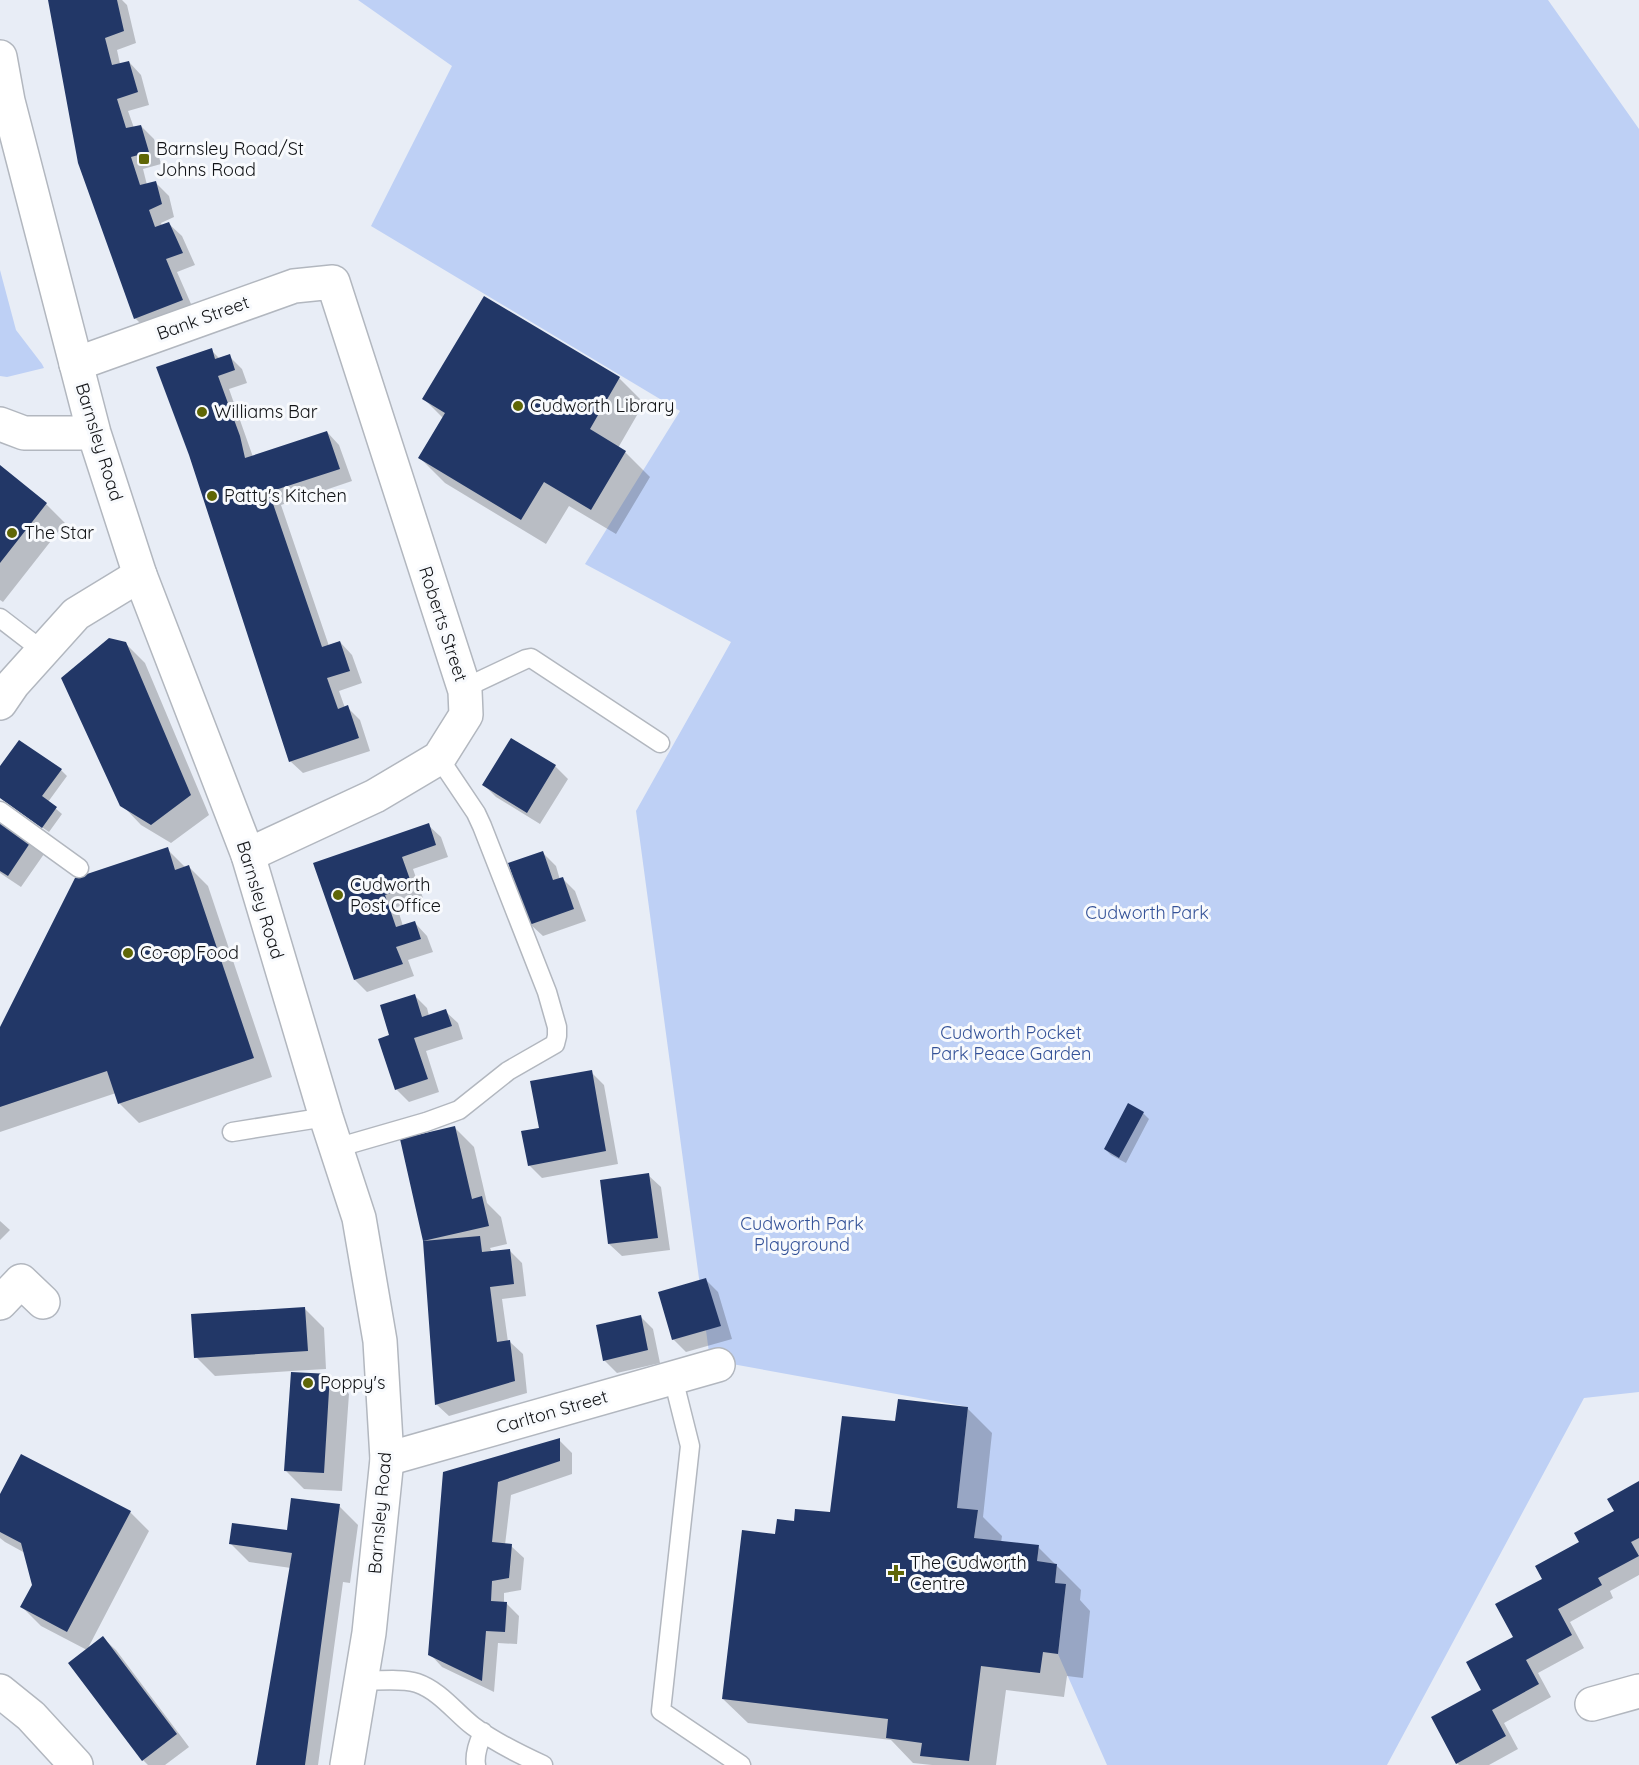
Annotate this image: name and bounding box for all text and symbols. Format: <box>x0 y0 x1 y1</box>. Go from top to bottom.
place label: Barnsley Road/St Johns Road <box>156 137 304 181</box>
marker: Barnsley Road/St Johns Road <box>137 152 151 166</box>
street label: Bank Street <box>153 290 252 345</box>
street label: Barnsley Road <box>71 380 128 504</box>
place label: Cudworth Library <box>530 394 675 417</box>
marker: Cudworth Library <box>511 399 525 413</box>
place label: Williams Bar <box>214 400 318 423</box>
marker: Williams Bar <box>195 405 209 419</box>
place label: Patty's Kitchen <box>224 484 347 507</box>
marker: Patty's Kitchen <box>205 489 219 503</box>
place label: The Star <box>24 521 94 544</box>
marker: The Star <box>5 526 19 540</box>
street label: Roberts Street <box>414 563 473 684</box>
street label: Barnsley Road <box>232 838 289 962</box>
place label: Cudworth Post Office <box>350 873 441 917</box>
marker: Cudworth Post Office <box>331 888 345 902</box>
park label: Cudworth Park <box>1085 901 1209 924</box>
place label: Co-op Food <box>140 941 239 964</box>
marker: Co-op Food <box>121 946 135 960</box>
park label: Cudworth Pocket Park Peace Garden <box>931 1021 1091 1065</box>
park label: Cudworth Park Playground <box>740 1212 864 1256</box>
place label: Poppy's <box>320 1371 385 1394</box>
marker: Poppy's <box>301 1376 315 1390</box>
street label: Carlton Street <box>493 1385 610 1438</box>
street label: Barnsley Road <box>363 1451 396 1575</box>
place label: The Cudworth Centre <box>910 1551 1027 1595</box>
marker: The Cudworth Centre <box>887 1564 905 1582</box>

